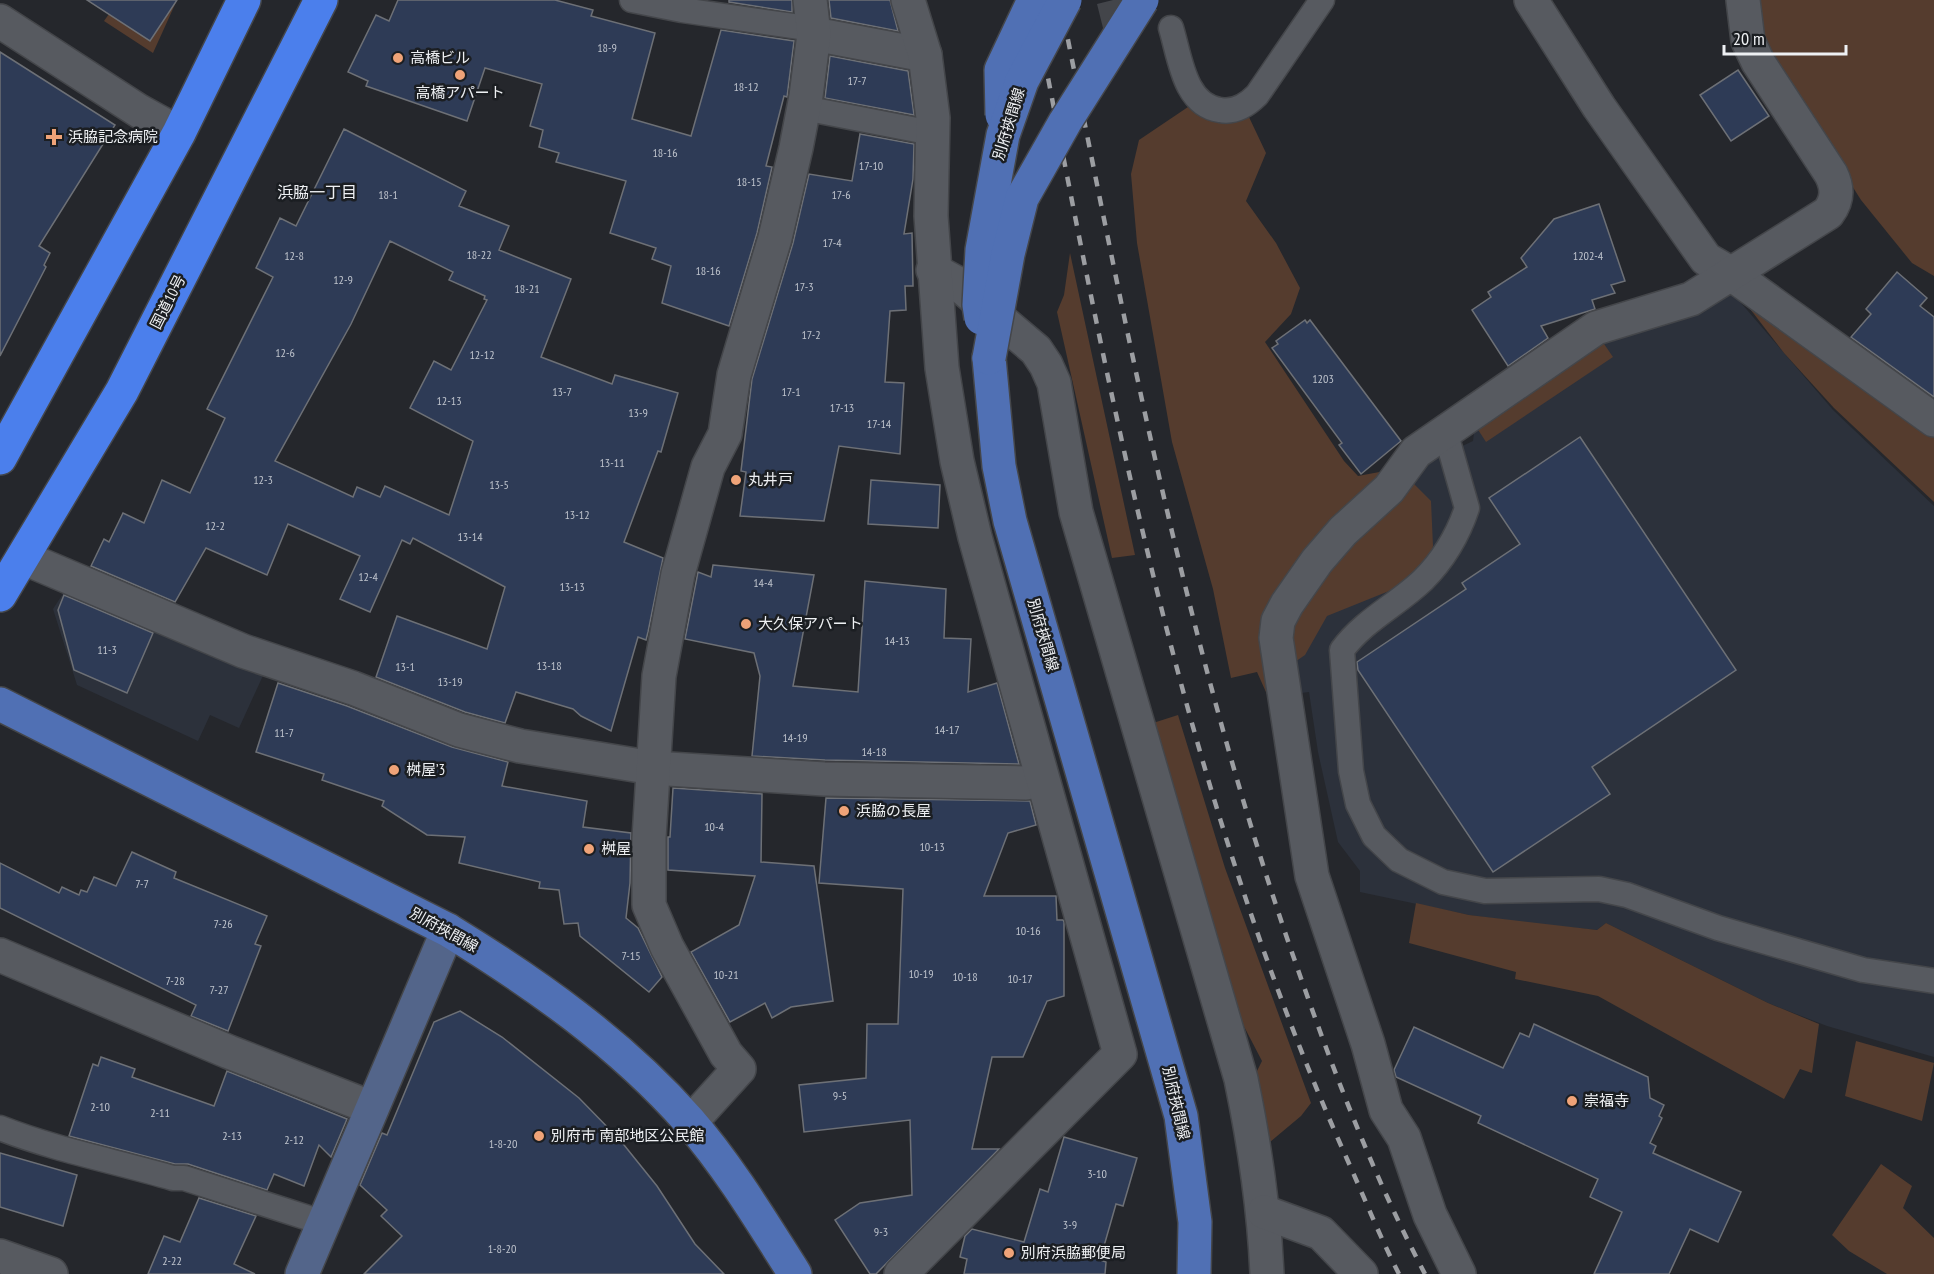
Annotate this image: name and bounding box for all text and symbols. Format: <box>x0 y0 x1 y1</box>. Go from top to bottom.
scale bar <box>1724 18 1846 56</box>
text: 20 m <box>1733 27 1765 50</box>
house number: 18-9 <box>597 40 617 55</box>
place label: 高橋ビル <box>410 48 470 67</box>
marker: 高橋ビル <box>391 51 405 65</box>
marker: 高橋アパート <box>453 68 467 82</box>
house number: 17-7 <box>847 73 867 88</box>
house number: 18-12 <box>733 79 759 94</box>
place label: 高橋アパート <box>415 83 505 102</box>
street label: 別府挾間線 <box>988 85 1029 163</box>
place label: 浜脇記念病院 <box>68 127 158 146</box>
marker: 浜脇記念病院 <box>45 128 63 146</box>
house number: 18-16 <box>652 145 678 160</box>
house number: 17-10 <box>859 158 883 173</box>
house number: 18-15 <box>736 174 762 189</box>
district label: 浜脇一丁目 <box>277 182 357 202</box>
house number: 18-1 <box>378 187 398 202</box>
house number: 17-6 <box>831 187 851 202</box>
house number: 17-4 <box>822 235 842 250</box>
house number: 18-22 <box>466 247 492 262</box>
house number: 12-8 <box>284 248 304 263</box>
house number: 1202-4 <box>1573 248 1604 263</box>
house number: 18-16 <box>695 263 721 278</box>
street label: 国道10号 <box>146 271 189 332</box>
house number: 12-9 <box>333 272 353 287</box>
house number: 17-3 <box>794 279 814 294</box>
house number: 18-21 <box>514 281 540 296</box>
house number: 17-2 <box>801 327 821 342</box>
house number: 12-6 <box>275 345 295 360</box>
house number: 12-12 <box>469 347 495 362</box>
house number: 1203 <box>1312 371 1334 386</box>
house number: 13-7 <box>552 384 572 399</box>
house number: 17-1 <box>781 384 801 399</box>
house number: 12-13 <box>436 393 462 408</box>
house number: 17-13 <box>830 400 854 415</box>
house number: 13-9 <box>628 405 648 420</box>
house number: 17-14 <box>867 416 892 431</box>
house number: 13-11 <box>599 455 625 470</box>
place label: 丸井戸 <box>748 470 793 489</box>
house number: 12-3 <box>253 472 273 487</box>
marker: 丸井戸 <box>729 473 743 487</box>
house number: 13-5 <box>489 477 509 492</box>
house number: 13-12 <box>564 507 590 522</box>
house number: 12-2 <box>205 518 225 533</box>
house number: 13-14 <box>457 529 483 544</box>
house number: 12-4 <box>358 569 378 584</box>
house number: 14-4 <box>753 575 773 590</box>
house number: 13-13 <box>559 579 585 594</box>
street label: 別府挾間線 <box>1024 596 1063 674</box>
place label: 大久保アパート <box>758 614 863 633</box>
marker: 大久保アパート <box>739 617 753 631</box>
house number: 14-13 <box>884 633 910 648</box>
house number: 11-3 <box>97 642 117 657</box>
house number: 13-18 <box>536 658 562 673</box>
house number: 13-1 <box>395 659 415 674</box>
house number: 13-19 <box>437 674 463 689</box>
house number: 14-17 <box>934 722 960 737</box>
house number: 11-7 <box>274 725 294 740</box>
house number: 14-19 <box>782 730 808 745</box>
house number: 14-18 <box>861 744 887 759</box>
place label: 桝屋’3 <box>406 760 445 779</box>
marker: 桝屋’3 <box>387 763 401 777</box>
place label: 浜脇の長屋 <box>856 801 931 820</box>
marker: 浜脇の長屋 <box>837 804 851 818</box>
house number: 10-4 <box>704 819 724 834</box>
place label: 桝屋 <box>601 839 631 858</box>
house number: 10-13 <box>919 839 945 854</box>
marker: 桝屋 <box>582 842 596 856</box>
house number: 7-7 <box>135 876 149 891</box>
street label: 別府挾間線 <box>407 903 482 956</box>
house number: 7-26 <box>213 916 233 931</box>
house number: 10-16 <box>1015 923 1041 938</box>
house number: 7-15 <box>621 948 641 963</box>
house number: 10-19 <box>908 966 934 981</box>
house number: 10-21 <box>713 967 739 982</box>
house number: 10-18 <box>952 969 978 984</box>
house number: 10-17 <box>1007 971 1033 986</box>
house number: 7-28 <box>165 973 185 988</box>
house number: 7-27 <box>209 982 229 997</box>
street label: 別府挾間線 <box>1159 1064 1194 1142</box>
house number: 9-5 <box>833 1088 847 1103</box>
place label: 崇福寺 <box>1584 1091 1629 1110</box>
marker: 崇福寺 <box>1565 1094 1579 1108</box>
house number: 2-10 <box>90 1099 110 1114</box>
house number: 2-11 <box>150 1105 170 1120</box>
place label: 別府市 南部地区公民館 <box>551 1126 704 1145</box>
house number: 2-13 <box>222 1128 242 1143</box>
marker: 別府市 南部地区公民館 <box>532 1129 546 1143</box>
house number: 2-12 <box>284 1132 304 1147</box>
house number: 1-8-20 <box>489 1136 517 1151</box>
house number: 3-10 <box>1087 1166 1107 1181</box>
house number: 3-9 <box>1063 1217 1077 1232</box>
house number: 9-3 <box>874 1224 888 1239</box>
house number: 1-8-20 <box>488 1241 516 1256</box>
place label: 別府浜脇郵便局 <box>1021 1243 1126 1262</box>
marker: 別府浜脇郵便局 <box>1002 1246 1016 1260</box>
house number: 2-22 <box>162 1253 182 1268</box>

